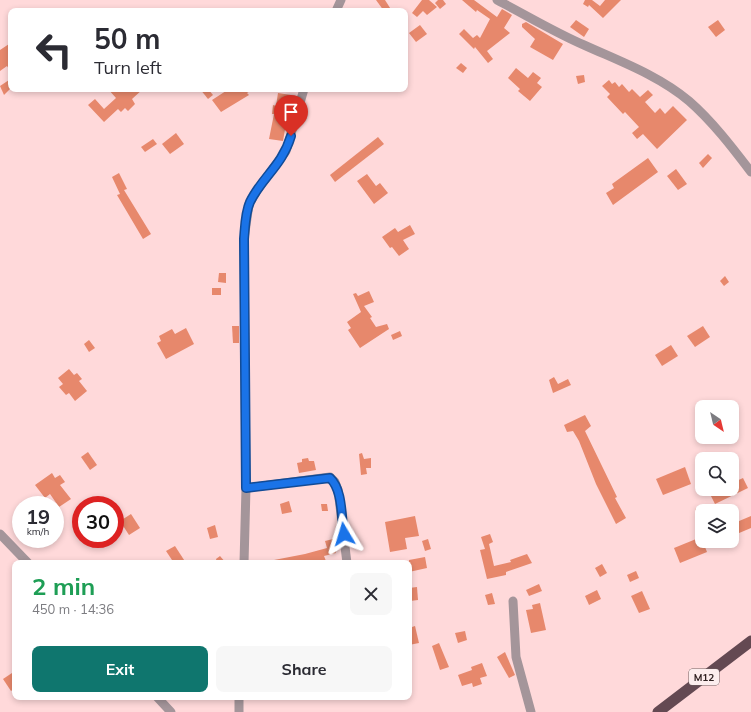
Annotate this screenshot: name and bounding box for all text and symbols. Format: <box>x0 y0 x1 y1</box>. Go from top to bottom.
text: 50 m <box>94 21 160 56</box>
icon: left <box>28 24 80 76</box>
text: Turn left <box>94 56 162 79</box>
pin <box>274 95 308 136</box>
icon: arrive <box>280 101 302 123</box>
north arrow <box>695 400 739 444</box>
map controls <box>695 400 739 548</box>
button: search <box>695 452 739 496</box>
speed limit sign: 30 <box>72 496 124 548</box>
text: 19 <box>26 504 50 529</box>
button: layers <box>695 504 739 548</box>
position arrow <box>323 513 365 555</box>
text: km/h <box>27 525 49 538</box>
text: 2 min <box>32 571 95 601</box>
button: close <box>350 573 392 615</box>
text: 450 m · 14:36 <box>32 601 114 617</box>
button: Exit <box>32 646 208 692</box>
button: Share <box>216 646 392 692</box>
road number: M12 <box>689 669 719 685</box>

